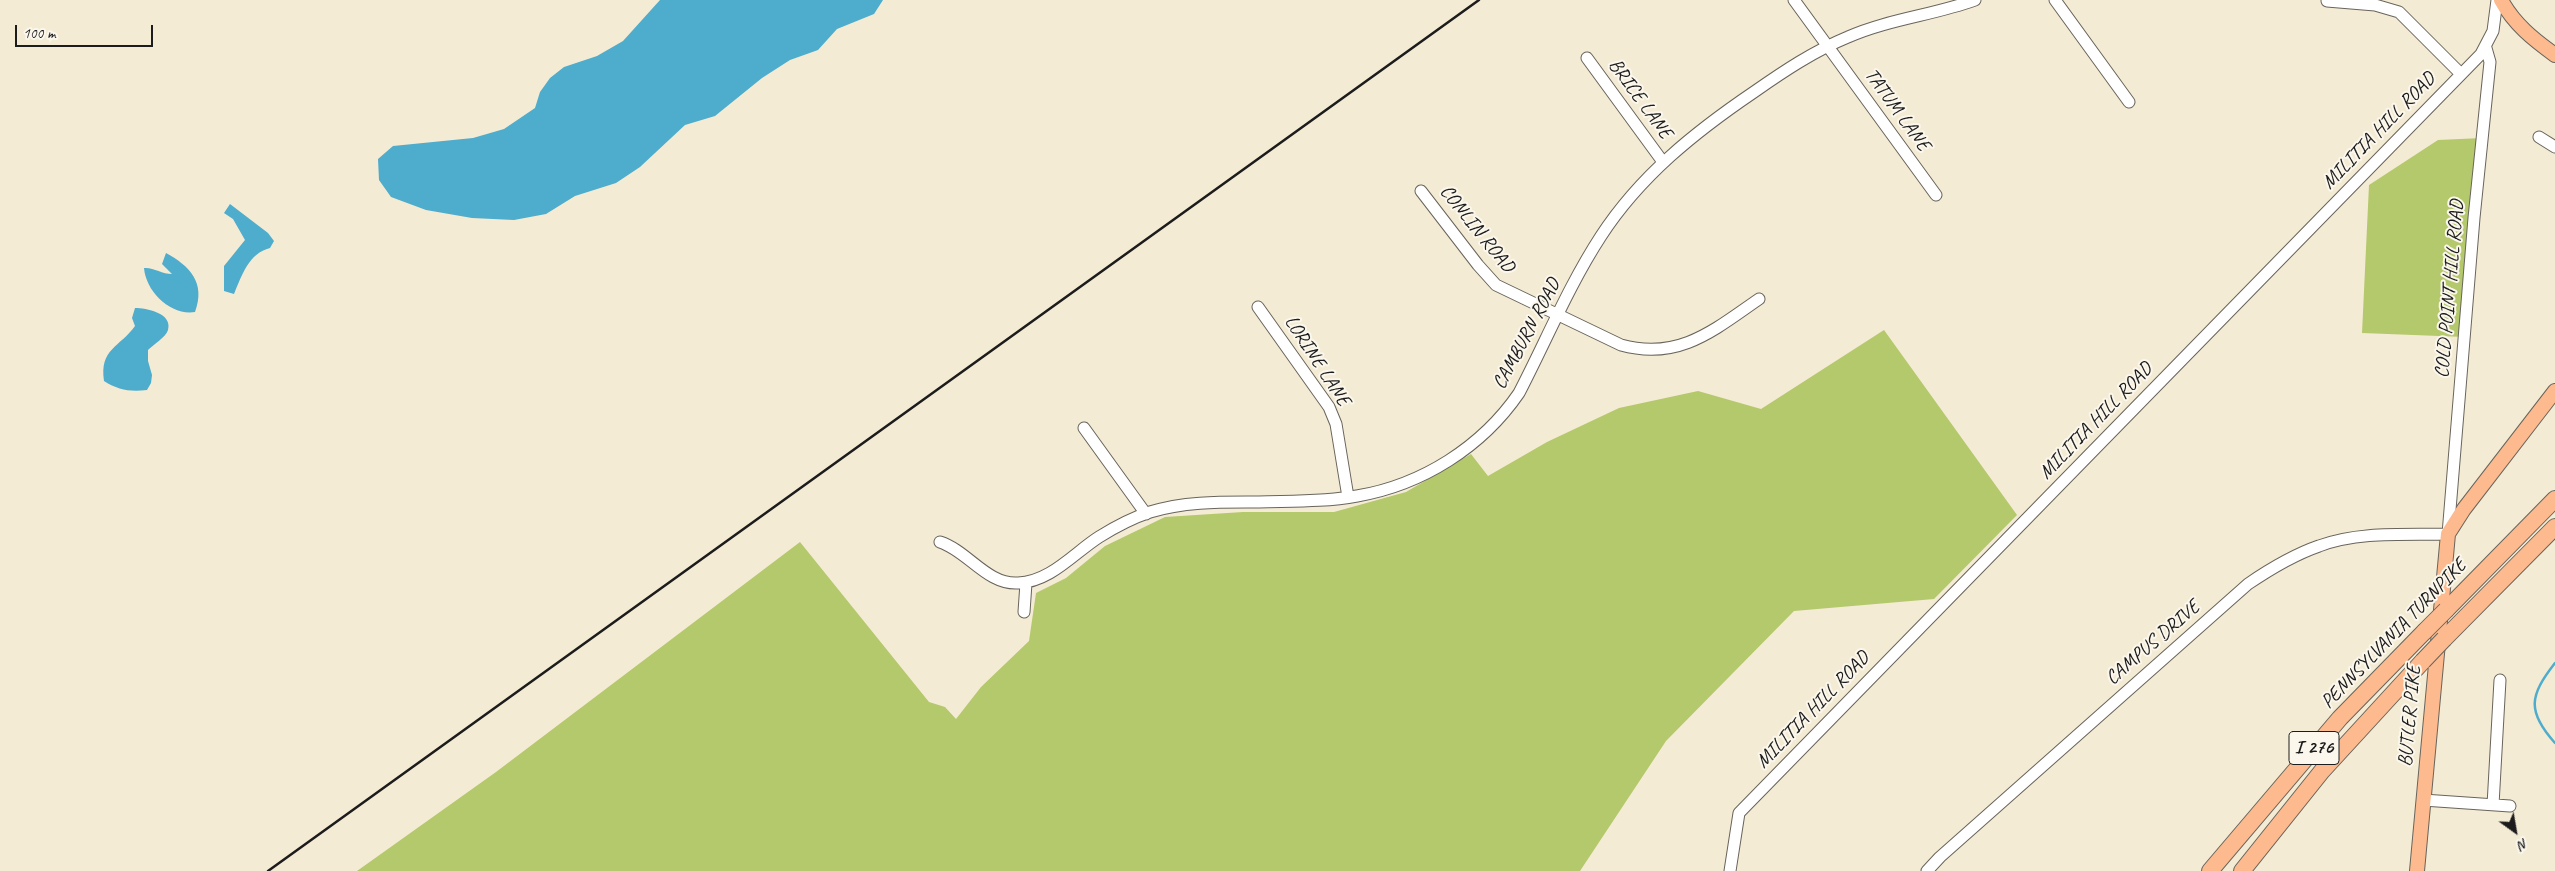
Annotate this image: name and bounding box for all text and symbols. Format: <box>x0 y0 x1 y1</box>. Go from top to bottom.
scale bar <box>18 15 155 47</box>
text: 100 m <box>23 24 55 43</box>
street label: BRICE LANE <box>1603 54 1677 144</box>
street label: TATUM LANE <box>1859 64 1935 156</box>
street label: MILITIA HILL ROAD <box>2317 68 2441 194</box>
street label: CONLIN ROAD <box>1434 180 1520 278</box>
street label: COLD POINT HILL ROAD <box>2430 199 2470 379</box>
street label: CAMBURN ROAD <box>1488 275 1566 393</box>
street label: LORINE LANE <box>1279 311 1355 411</box>
street label: MILITIA HILL ROAD <box>2034 358 2158 484</box>
street label: PENNSYLVANIA TURNPIKE <box>2316 554 2472 714</box>
street label: CAMPUS DRIVE <box>2101 596 2205 690</box>
street label: MILITIA HILL ROAD <box>1751 647 1875 773</box>
street label: BUTLER PIKE <box>2394 664 2426 768</box>
road number: I 276 <box>2289 731 2339 764</box>
north arrow <box>2490 806 2540 856</box>
text: N <box>2515 835 2531 854</box>

